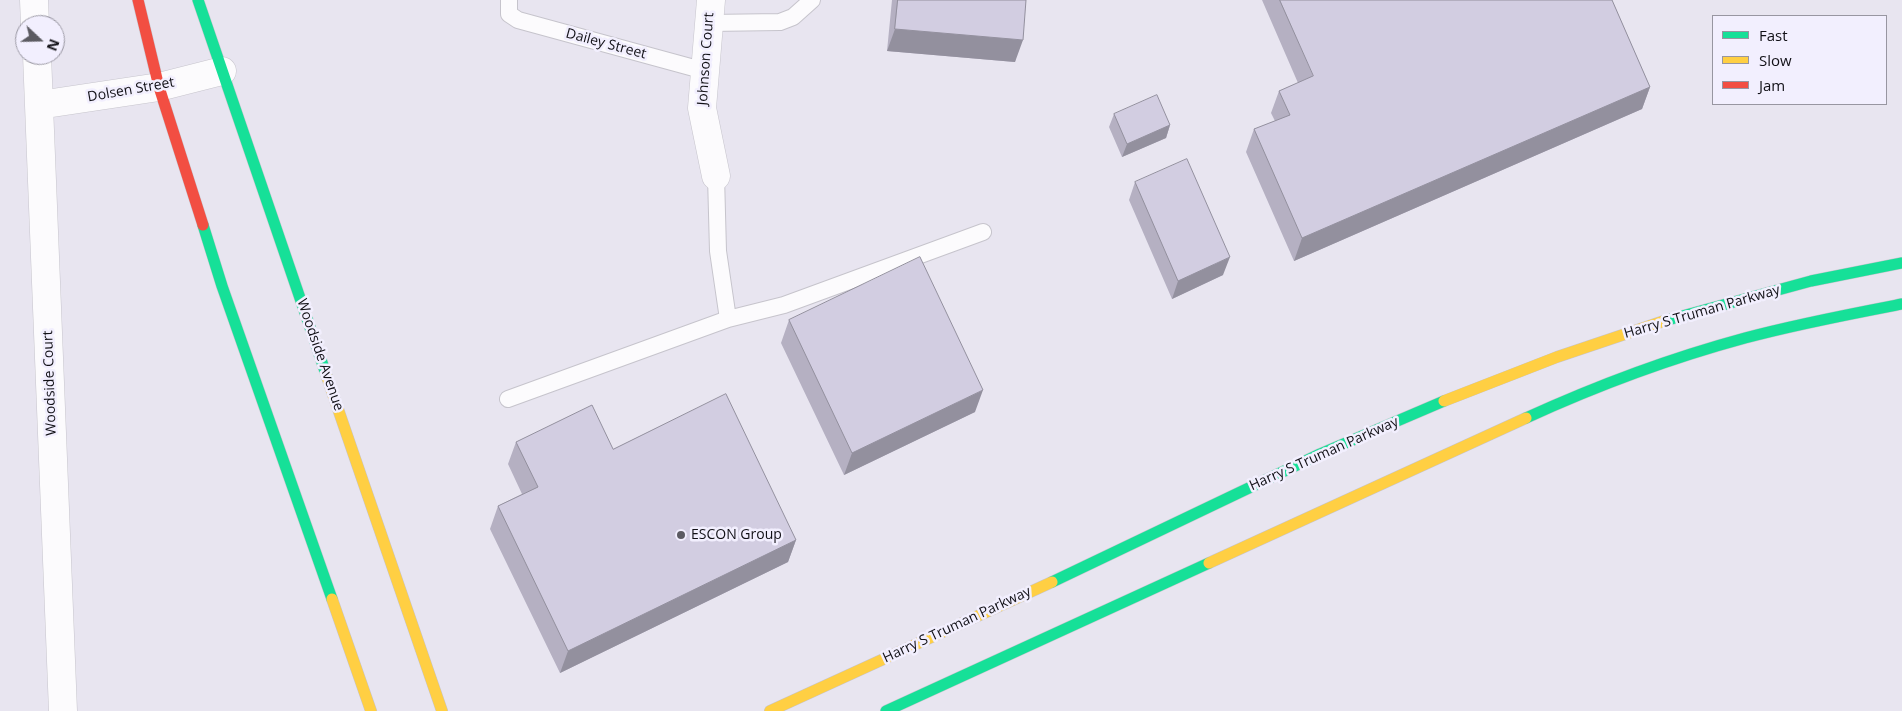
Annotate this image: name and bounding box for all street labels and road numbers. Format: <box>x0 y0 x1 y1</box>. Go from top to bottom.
street label: Johnson Court <box>694 12 718 106</box>
street label: Dailey Street <box>564 25 648 63</box>
street label: Dolsen Street <box>86 74 176 106</box>
street label: Harry S Truman Parkway <box>1622 282 1782 342</box>
street label: Woodside Avenue <box>293 297 347 413</box>
street label: Woodside Court <box>40 330 60 436</box>
street label: Harry S Truman Parkway <box>1247 414 1401 494</box>
street label: Harry S Truman Parkway <box>880 583 1034 667</box>

